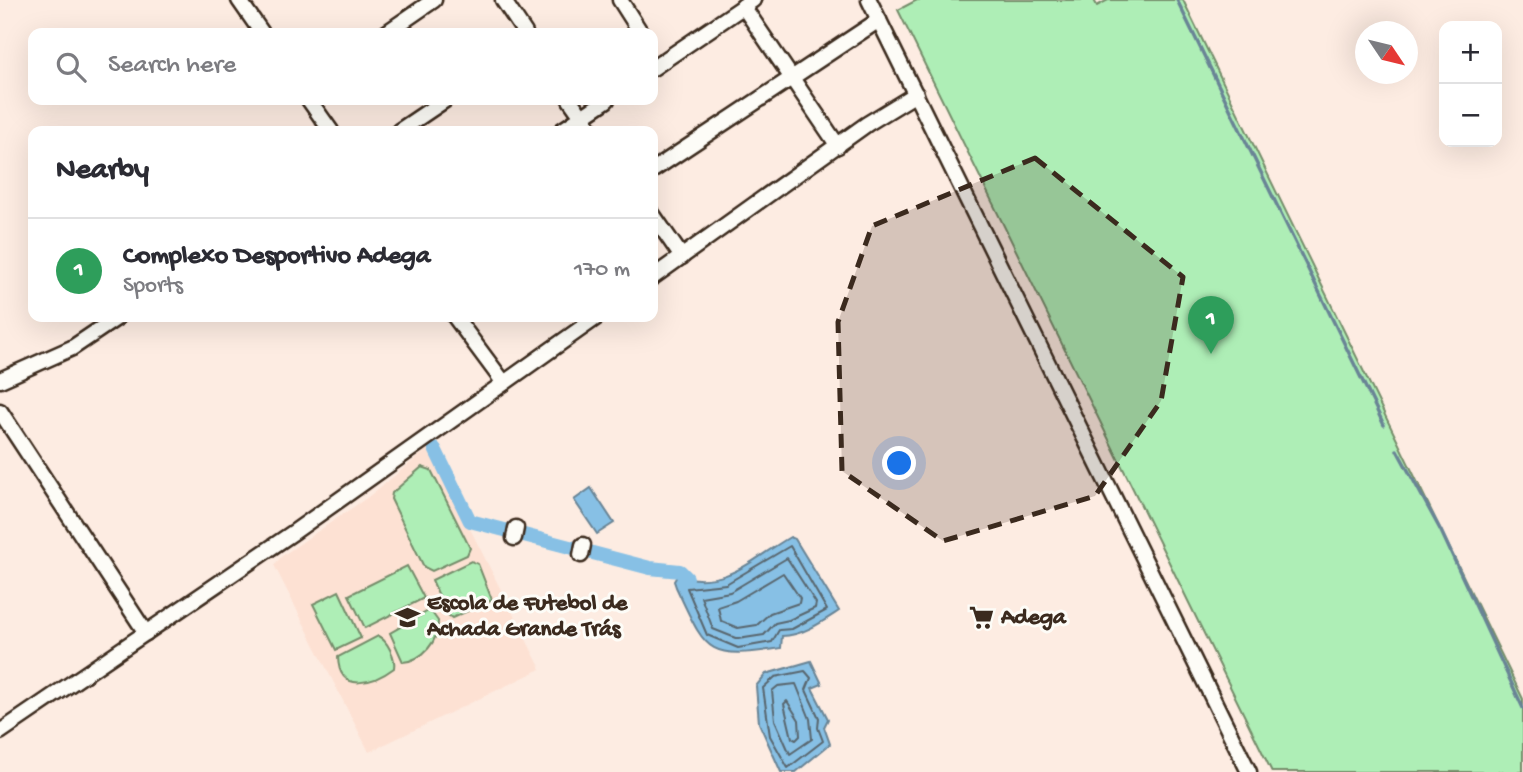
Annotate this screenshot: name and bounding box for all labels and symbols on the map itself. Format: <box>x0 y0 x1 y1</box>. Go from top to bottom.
north arrow <box>1355 21 1418 84</box>
pin: 1 <box>1188 296 1234 354</box>
your location <box>882 446 916 480</box>
place label: Escola de Futebol de Achada Grande Trás <box>426 591 629 644</box>
school or university icon: Escola de Futebol de Achada Grande Trás <box>393 603 421 631</box>
supermarket icon: Adega <box>967 604 995 632</box>
place label: Adega <box>1000 605 1067 632</box>

